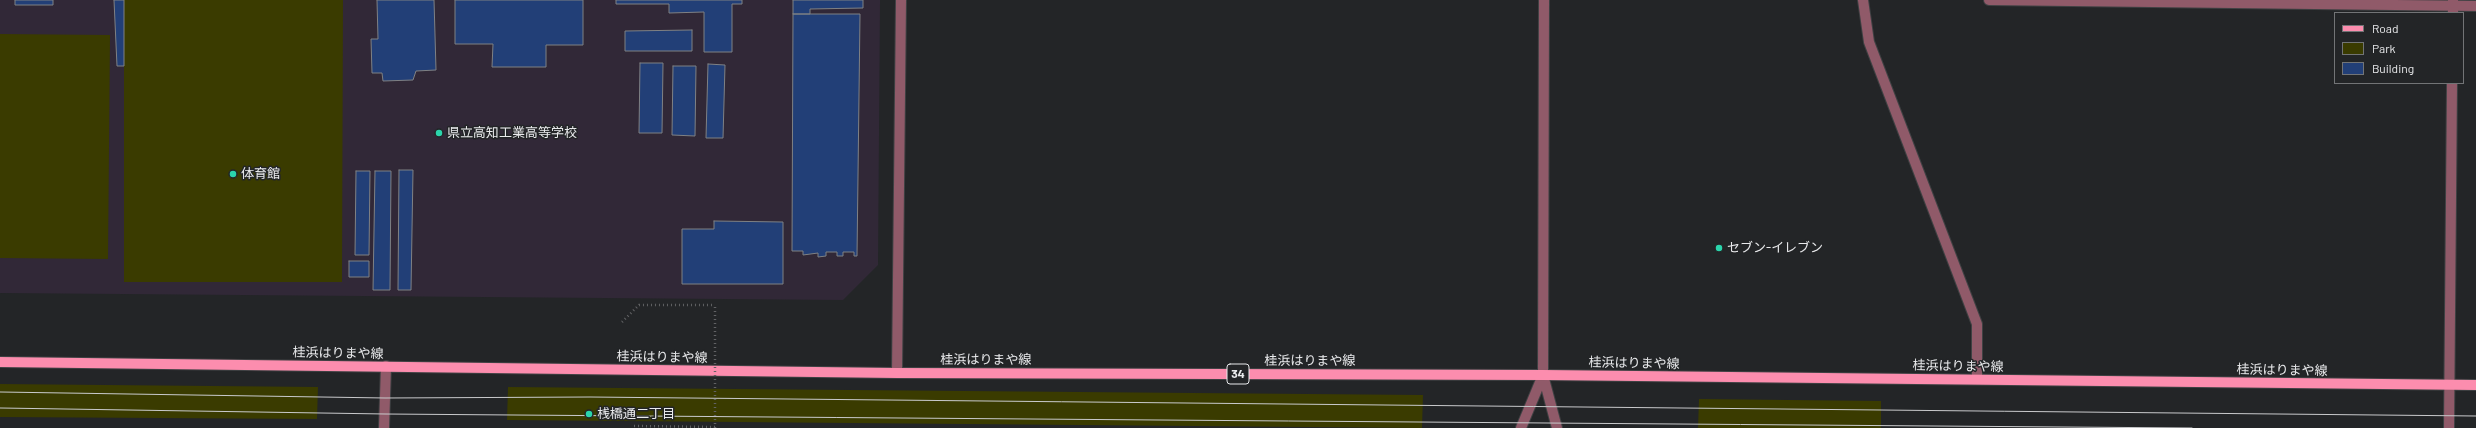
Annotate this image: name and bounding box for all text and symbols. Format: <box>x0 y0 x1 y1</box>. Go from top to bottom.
legend <box>2334 12 2464 84</box>
text: Road <box>2372 21 2399 35</box>
text: Park <box>2372 41 2396 55</box>
text: Building <box>2372 61 2414 75</box>
place label: 県立高知工業高等学校 <box>447 125 577 141</box>
marker: 県立高知工業高等学校 <box>434 128 444 138</box>
place label: 体育館 <box>241 166 280 182</box>
marker: 体育館 <box>228 169 238 179</box>
place label: セブン-イレブン <box>1727 240 1823 256</box>
marker: セブン-イレブン <box>1714 243 1724 253</box>
street label: 桂浜はりまや線 <box>292 344 384 362</box>
street label: 桂浜はりまや線 <box>616 348 708 366</box>
street label: 桂浜はりまや線 <box>941 352 1031 368</box>
street label: 桂浜はりまや線 <box>1265 353 1355 369</box>
street label: 桂浜はりまや線 <box>1588 354 1680 372</box>
street label: 桂浜はりまや線 <box>1912 357 2004 375</box>
street label: 桂浜はりまや線 <box>2236 361 2328 379</box>
road number: 34 <box>1227 364 1249 384</box>
place label: 桟橋通二丁目 <box>597 406 675 422</box>
marker: 桟橋通二丁目 <box>584 409 594 419</box>

